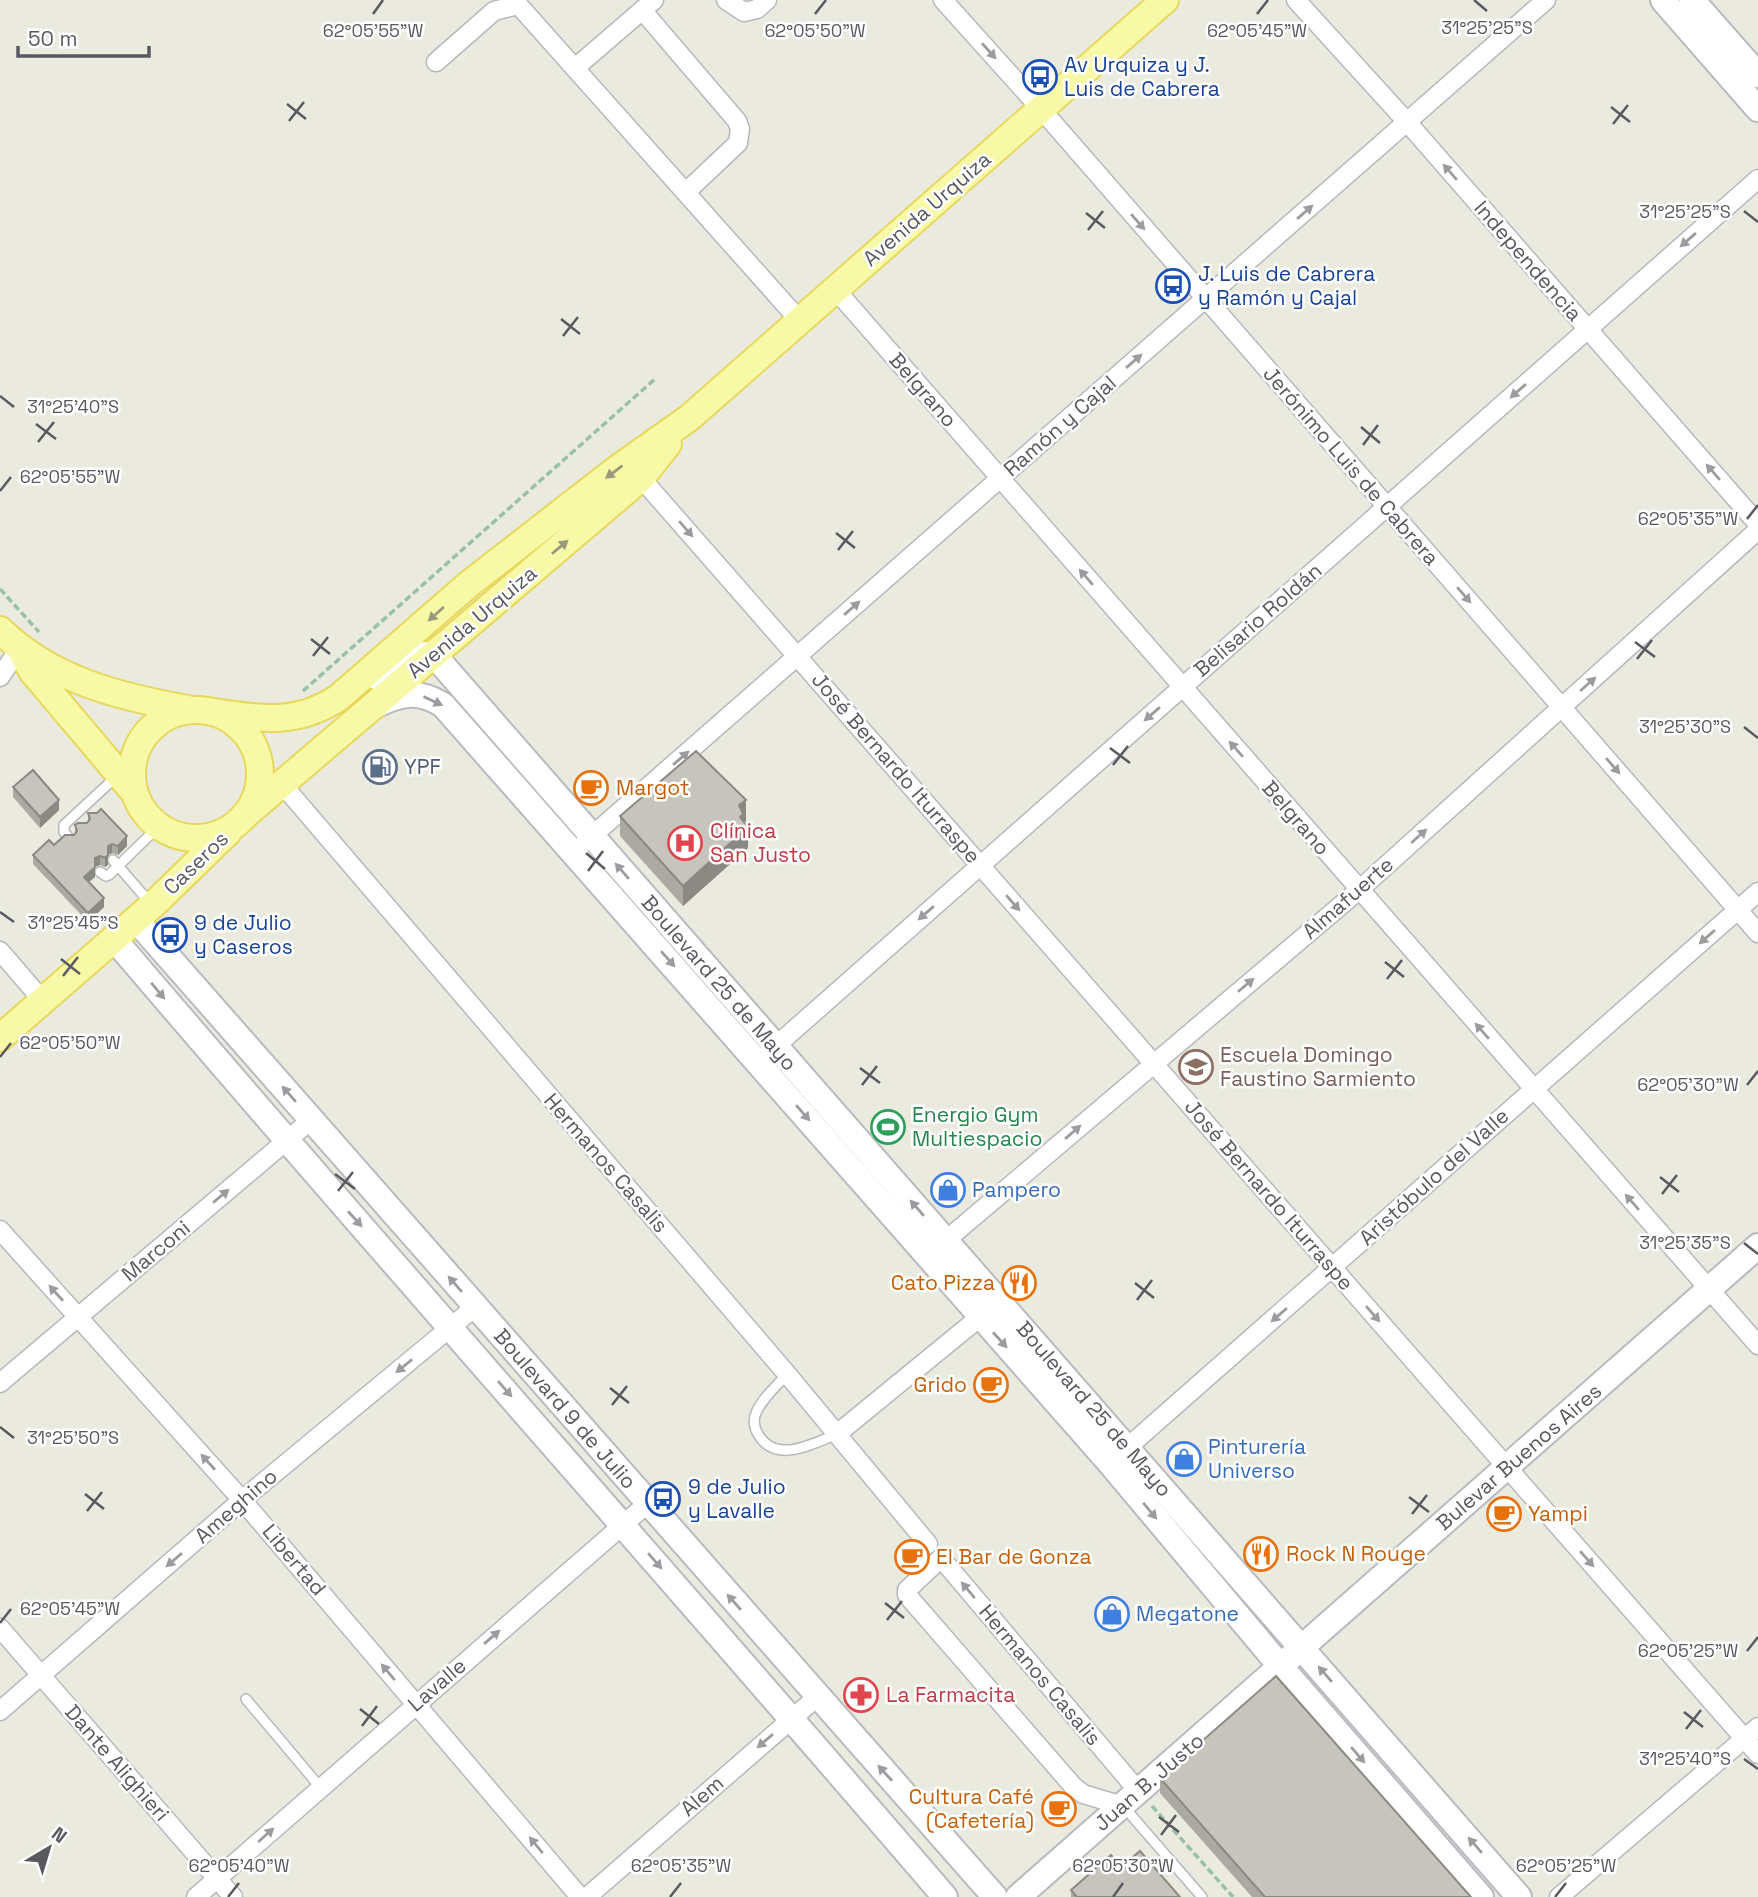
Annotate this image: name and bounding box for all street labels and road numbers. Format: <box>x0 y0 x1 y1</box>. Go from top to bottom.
street label: Avenida Urquiza <box>857 146 996 272</box>
street label: Independencia <box>1469 195 1588 327</box>
street label: Belgrano <box>884 347 963 433</box>
street label: Jerónimo Luis de Cabrera <box>1257 361 1445 571</box>
street label: Ramón y Cajal <box>998 369 1122 482</box>
street label: Belisario Roldán <box>1188 557 1327 683</box>
street label: Avenida Urquiza <box>401 559 542 684</box>
street label: José Bernardo Iturraspe <box>806 667 987 869</box>
street label: Belgrano <box>1257 775 1336 861</box>
street label: Caseros <box>157 825 234 900</box>
street label: Almafuerte <box>1297 851 1399 945</box>
street label: Boulevard 25 de Mayo <box>636 889 803 1076</box>
street label: Hermanos Casalis <box>538 1087 674 1238</box>
street label: José Bernardo Iturraspe <box>1179 1094 1360 1296</box>
street label: Aristóbulo del Valle <box>1353 1102 1514 1251</box>
street label: Marconi <box>116 1214 196 1287</box>
street label: Boulevard 25 de Mayo <box>1011 1315 1178 1502</box>
street label: Boulevard 9 de Julio <box>488 1323 643 1495</box>
street label: Bulevar Buenos Aires <box>1430 1377 1607 1536</box>
street label: Ameghino <box>189 1462 283 1549</box>
street label: Libertad <box>257 1518 332 1601</box>
street label: Hermanos Casalis <box>973 1598 1107 1751</box>
street label: Lavalle <box>402 1652 471 1717</box>
street label: Dante Alighieri <box>59 1699 175 1827</box>
street label: Juan B. Justo <box>1088 1727 1209 1837</box>
street label: Alem <box>674 1769 729 1822</box>

